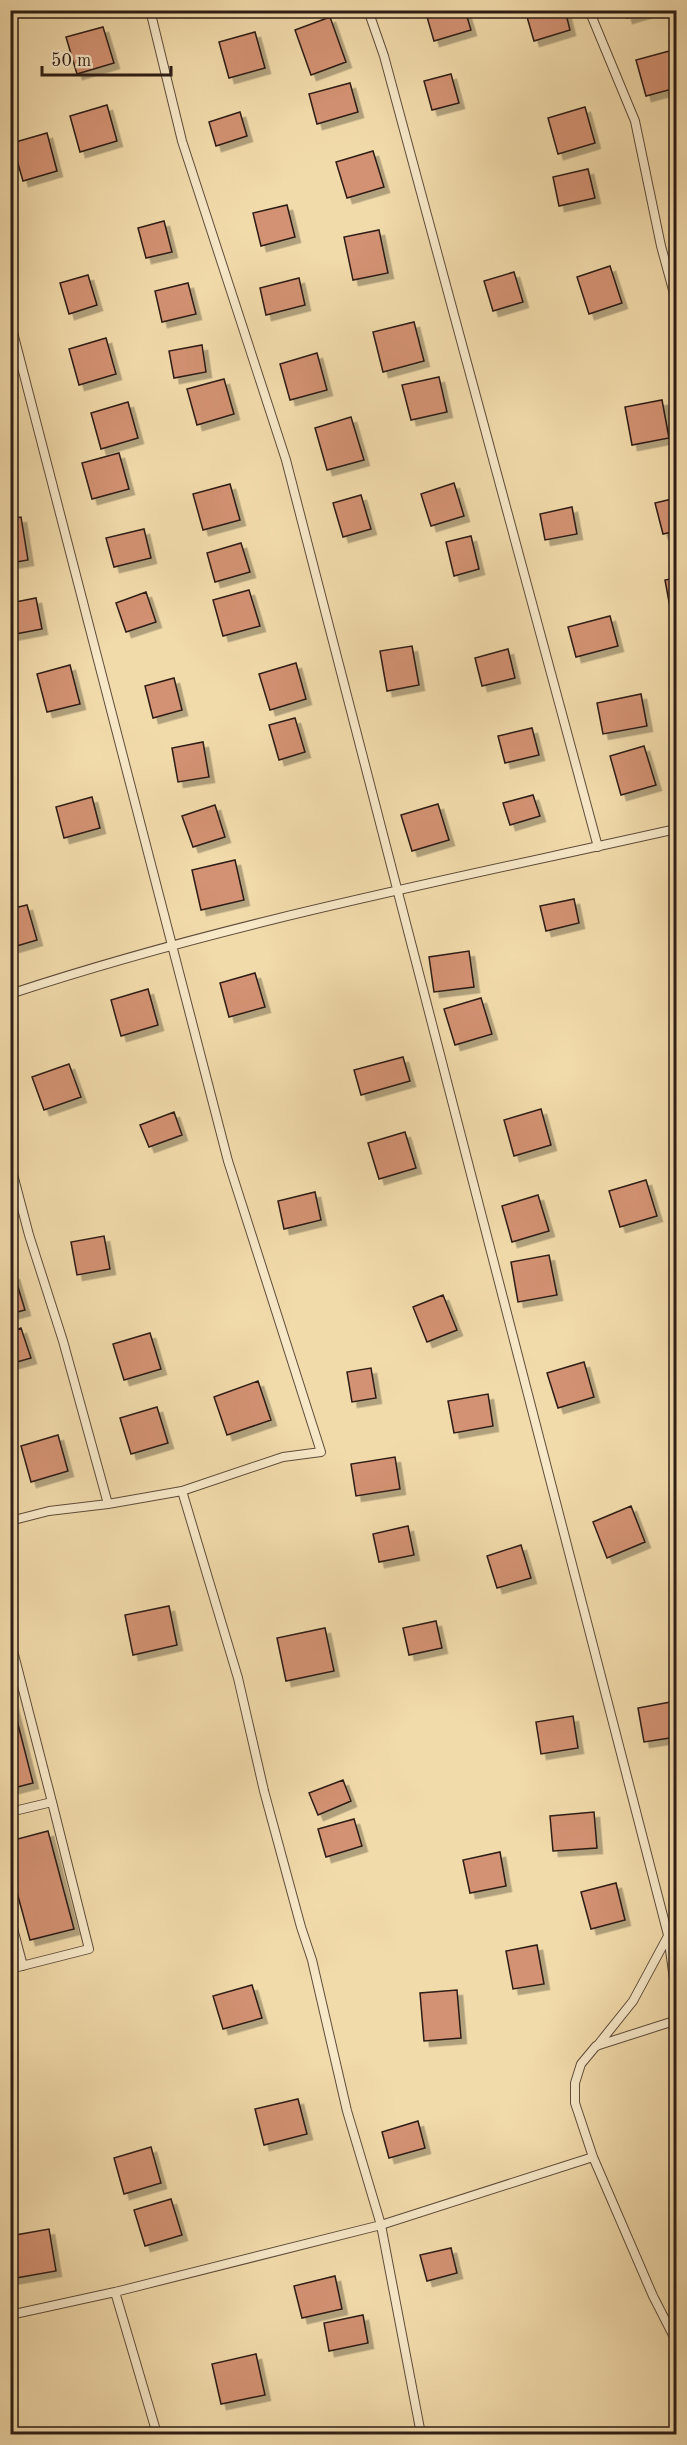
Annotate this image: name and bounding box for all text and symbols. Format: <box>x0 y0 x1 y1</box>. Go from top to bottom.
scale bar <box>42 39 171 77</box>
text: 50 m <box>51 52 91 70</box>

